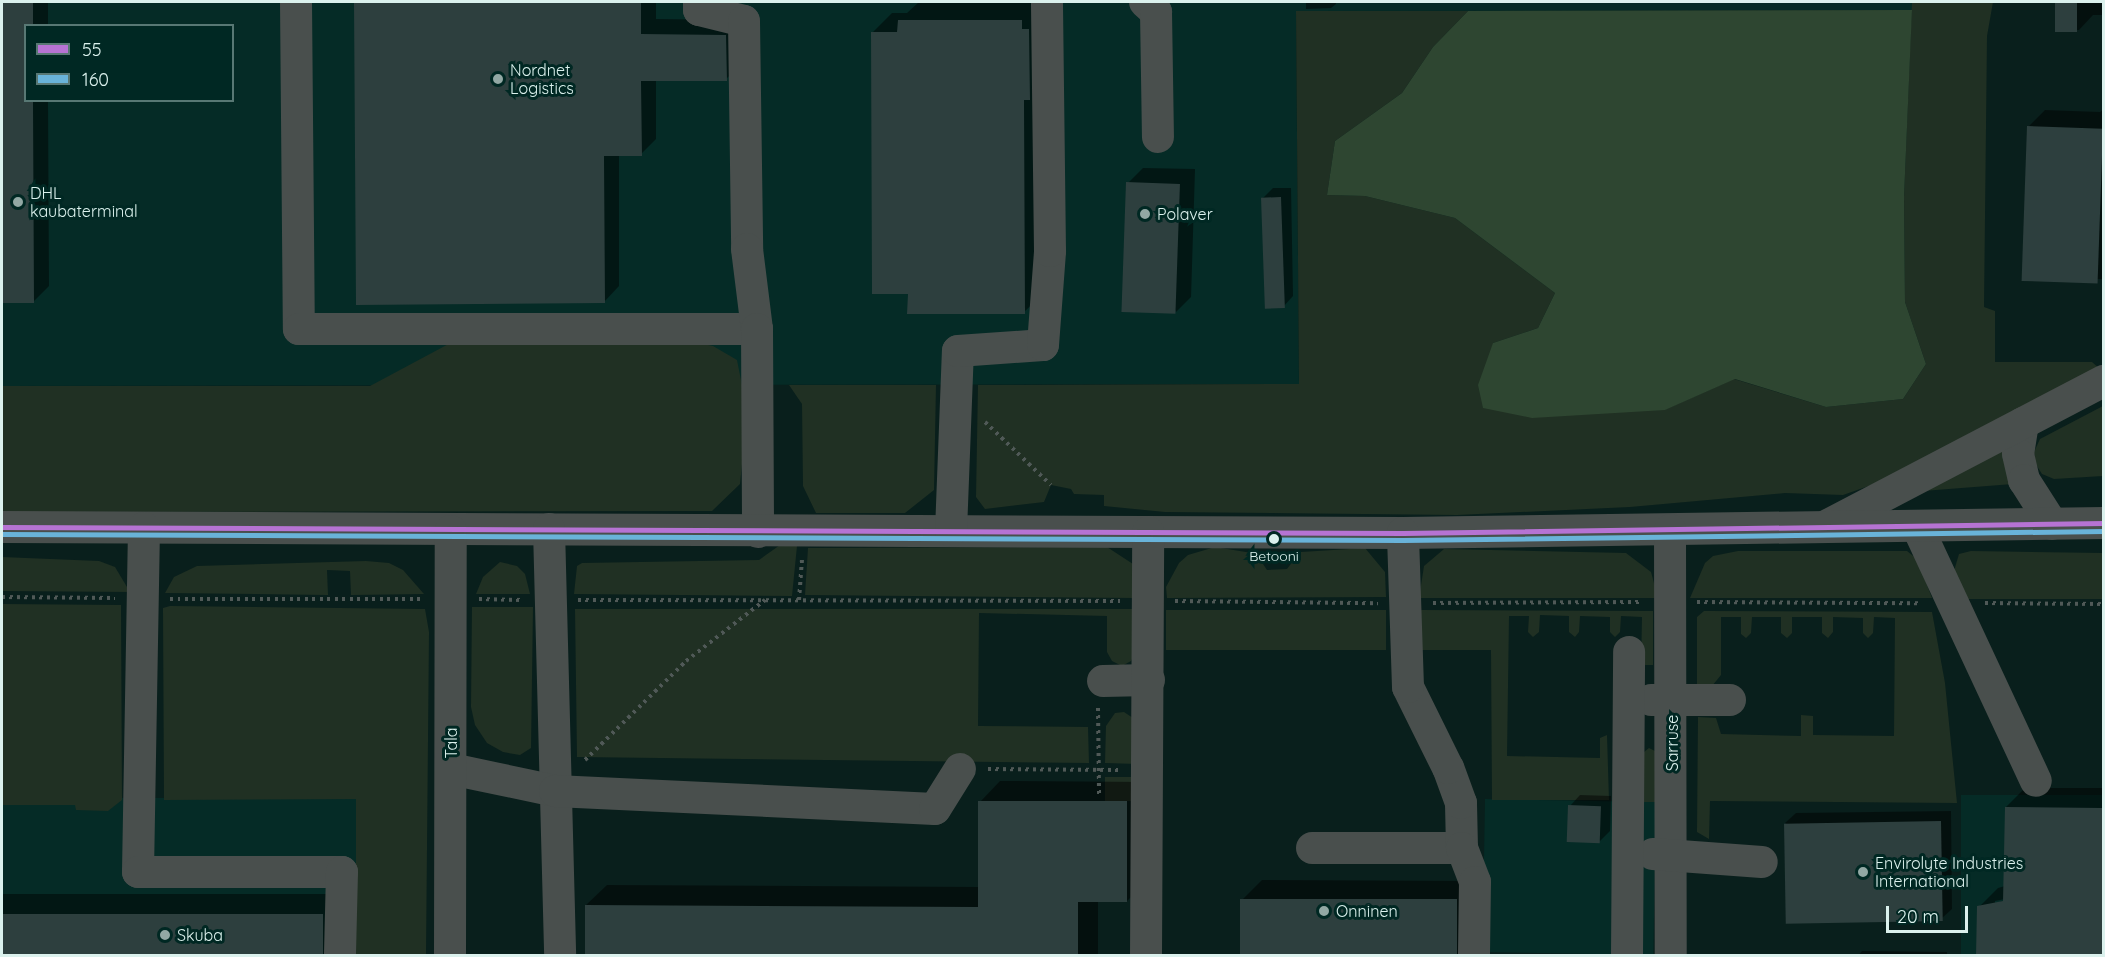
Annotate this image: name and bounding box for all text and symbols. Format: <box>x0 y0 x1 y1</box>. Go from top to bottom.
legend <box>24 24 234 102</box>
text: 55 <box>82 38 102 61</box>
place label: Nordnet Logistics <box>510 60 574 98</box>
text: 160 <box>82 68 109 91</box>
marker: Nordnet Logistics <box>491 72 505 86</box>
place label: DHL kaubaterminal <box>30 183 138 221</box>
marker: DHL kaubaterminal <box>11 195 25 209</box>
place label: Polaver <box>1157 204 1213 224</box>
marker: Polaver <box>1138 207 1152 221</box>
marker: Betooni <box>1268 533 1280 545</box>
place label: Betooni <box>1249 548 1299 564</box>
street label: Sarruse <box>1662 715 1682 771</box>
street label: Tala <box>441 727 461 759</box>
place label: Envirolyte Industries International <box>1875 853 2023 891</box>
marker: Envirolyte Industries International <box>1856 865 1870 879</box>
scale bar <box>1889 894 1972 932</box>
place label: Onninen <box>1336 901 1398 921</box>
marker: Onninen <box>1317 904 1331 918</box>
text: 20 m <box>1897 905 1939 928</box>
place label: Skuba <box>177 925 223 945</box>
marker: Skuba <box>158 928 172 942</box>

